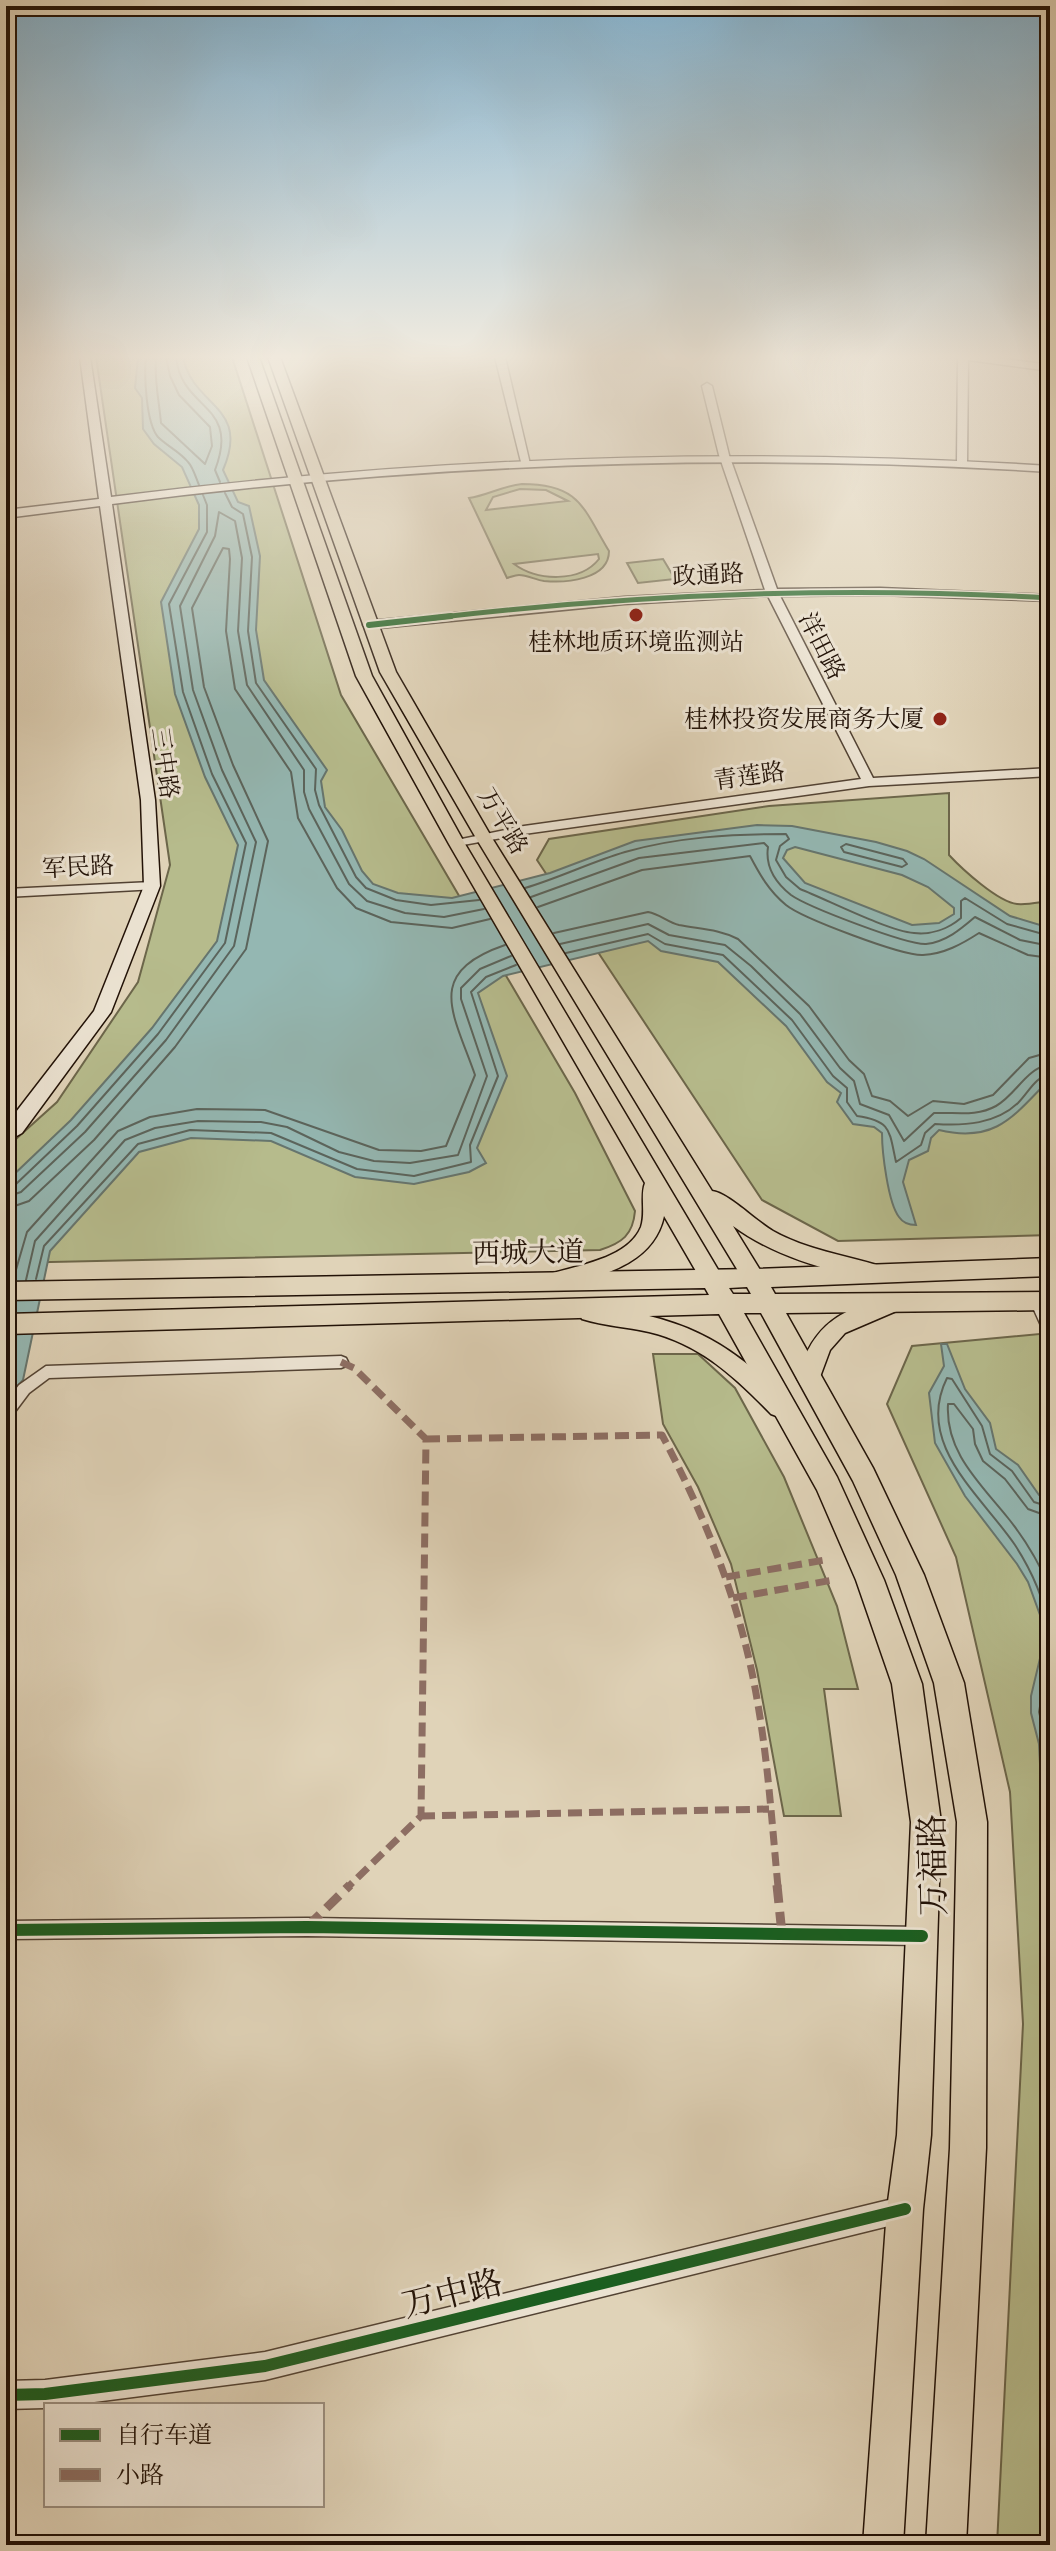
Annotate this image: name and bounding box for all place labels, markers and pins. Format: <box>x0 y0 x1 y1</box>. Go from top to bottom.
marker: 桂林地质环境监测站 <box>627 606 645 624</box>
place label: 桂林地质环境监测站 <box>528 624 744 659</box>
place label: 桂林投资发展商务大厦 <box>684 701 924 736</box>
marker: 桂林投资发展商务大厦 <box>931 710 949 728</box>

